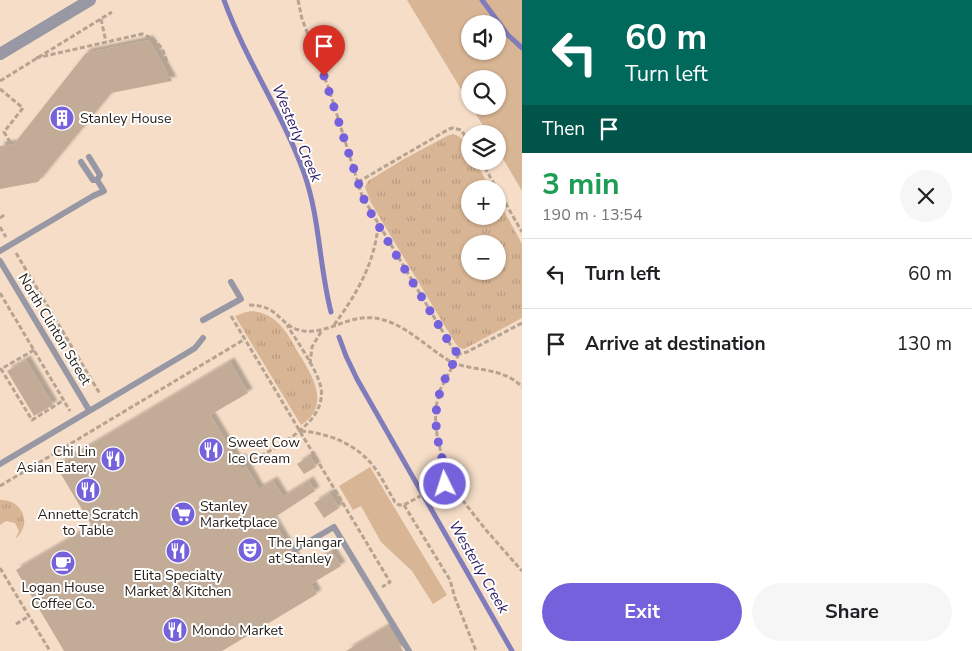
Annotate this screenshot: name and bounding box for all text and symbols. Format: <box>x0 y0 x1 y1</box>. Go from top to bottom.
text: 60 m <box>625 14 707 61</box>
map controls <box>461 15 506 280</box>
button: sound <box>461 15 506 60</box>
icon: left <box>542 20 607 85</box>
pin <box>303 25 345 76</box>
icon: arrive <box>310 32 338 60</box>
text: Turn left <box>625 59 708 89</box>
button: search <box>461 70 506 115</box>
water label: Westerly Creek <box>267 81 327 185</box>
building icon: Stanley House <box>49 105 75 131</box>
place label: Stanley House <box>80 109 172 128</box>
icon: arrive <box>595 115 623 143</box>
text: Then <box>542 116 585 142</box>
button: layers <box>461 125 506 170</box>
text: 3 min <box>542 164 620 205</box>
button: close <box>900 170 952 222</box>
button: + <box>461 180 506 225</box>
text: 190 m · 13:54 <box>542 204 643 226</box>
button: − <box>461 235 506 280</box>
icon: left <box>542 260 570 288</box>
text: Turn left <box>585 261 660 287</box>
text: 60 m <box>908 261 952 287</box>
street label: North Clinton Street <box>14 270 95 389</box>
icon: arrive <box>542 330 570 358</box>
text: Arrive at destination <box>585 331 766 357</box>
text: 130 m <box>897 331 952 357</box>
place label: Sweet Cow Ice Cream <box>228 433 300 468</box>
restaurant icon: Sweet Cow Ice Cream <box>198 437 224 463</box>
place label: Chi Lin Asian Eatery <box>17 442 97 477</box>
restaurant icon: Chi Lin Asian Eatery <box>100 446 126 472</box>
position arrow <box>418 457 470 509</box>
restaurant icon: Annette Scratch to Table <box>75 477 101 503</box>
place label: Stanley Marketplace <box>200 497 277 532</box>
supermarket icon: Stanley Marketplace <box>170 501 196 527</box>
place label: Annette Scratch to Table <box>38 505 138 540</box>
water label: Westerly Creek <box>444 517 514 617</box>
place label: The Hangar at Stanley <box>268 533 342 568</box>
theatre icon: The Hangar at Stanley <box>237 537 263 563</box>
restaurant icon: Elita Specialty Market & Kitchen <box>165 538 191 564</box>
cafe icon: Logan House Coffee Co. <box>50 550 76 576</box>
place label: Elita Specialty Market & Kitchen <box>124 566 232 601</box>
place label: Logan House Coffee Co. <box>22 578 104 613</box>
button: Exit <box>542 583 742 641</box>
button: Share <box>752 583 952 641</box>
restaurant icon: Mondo Market <box>162 617 188 643</box>
place label: Mondo Market <box>192 621 283 640</box>

